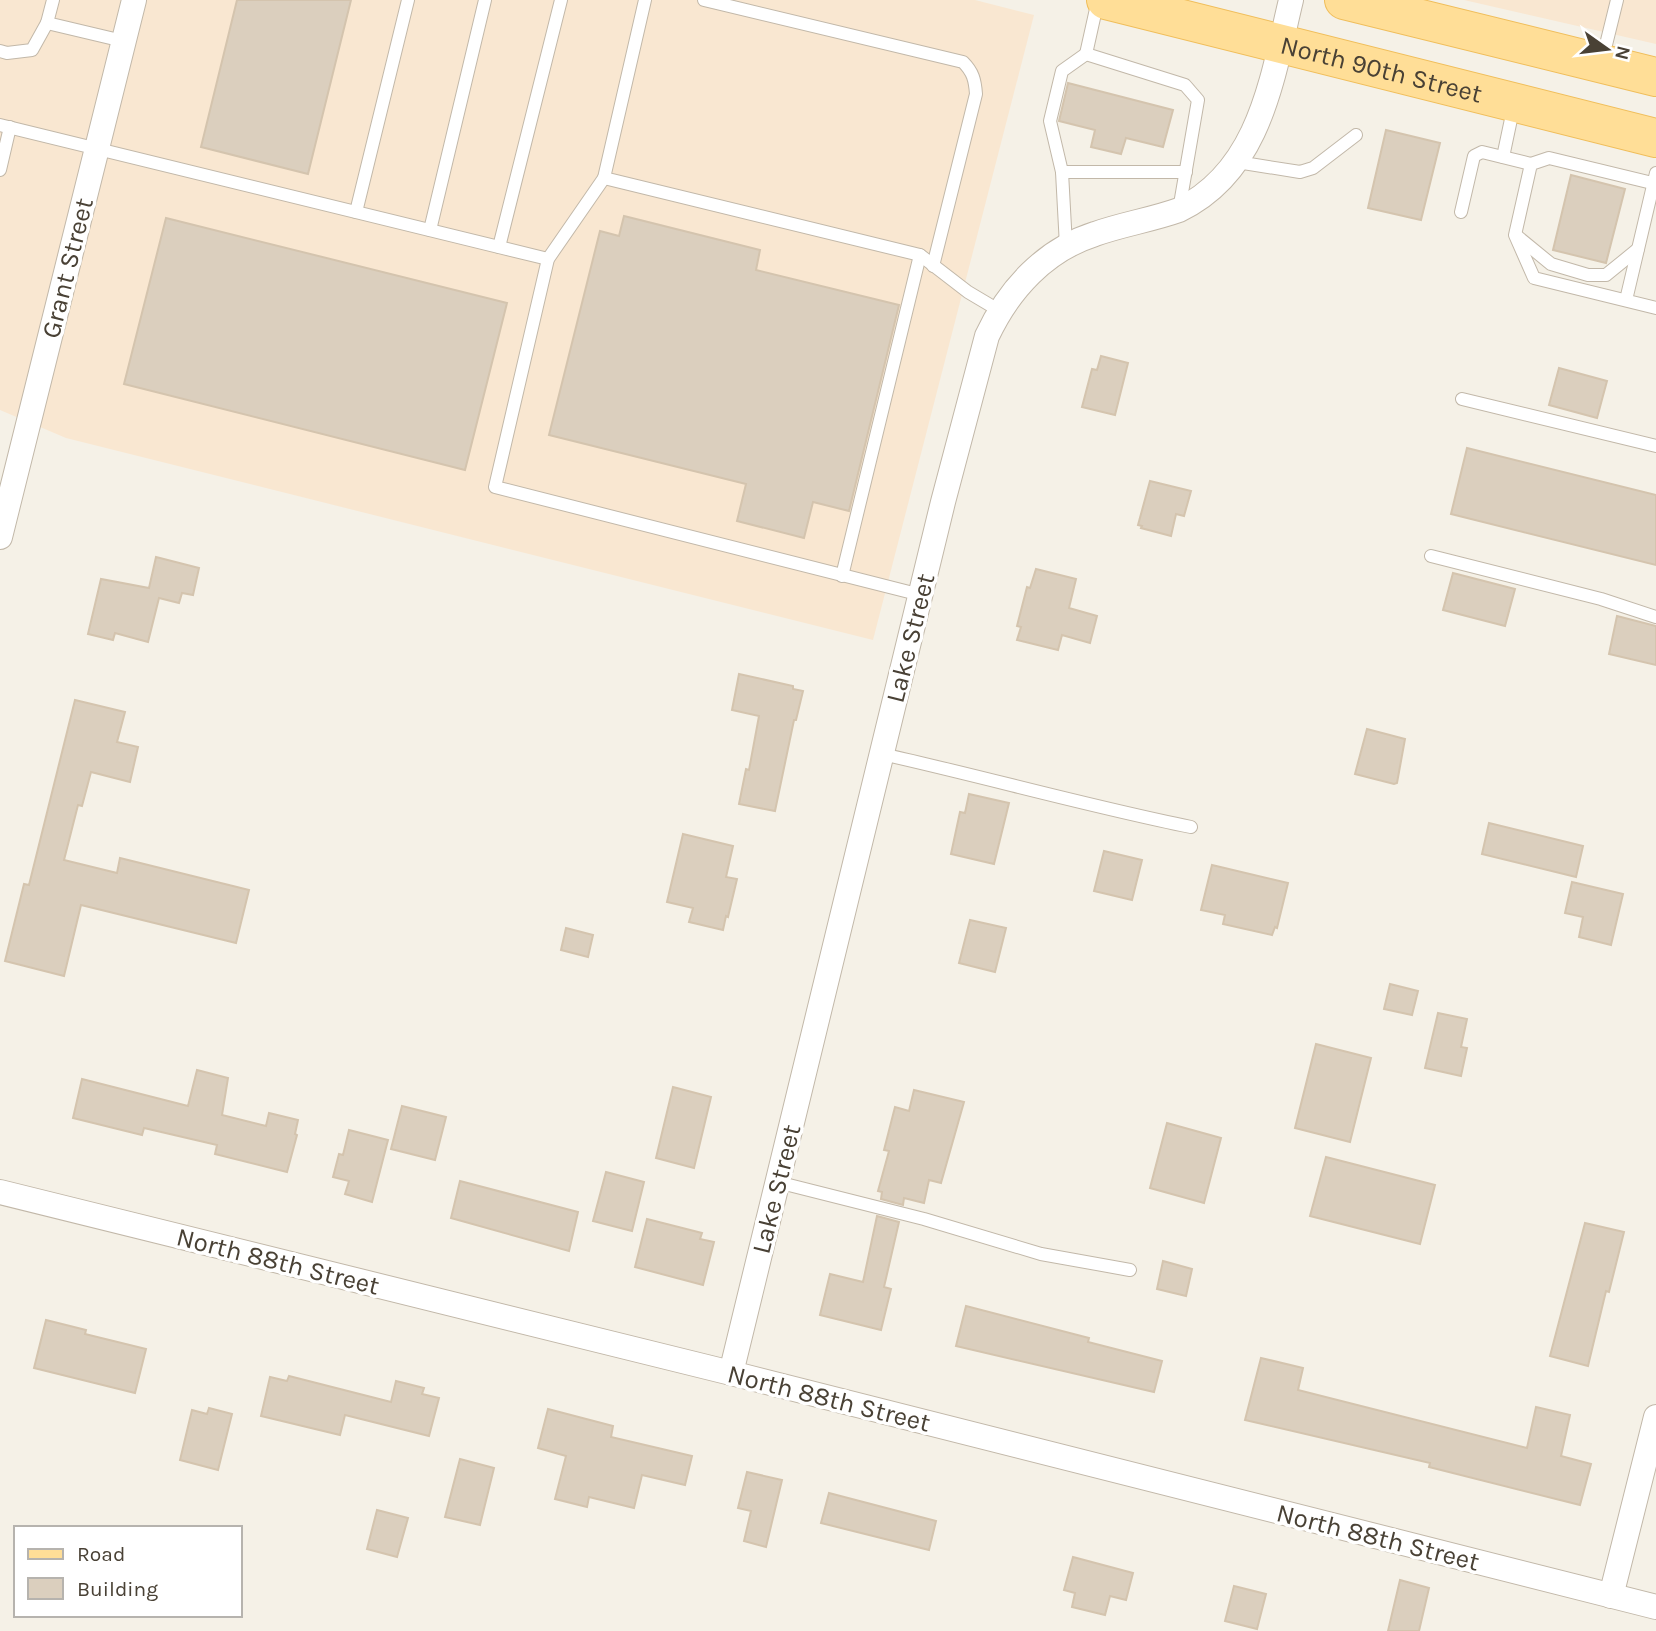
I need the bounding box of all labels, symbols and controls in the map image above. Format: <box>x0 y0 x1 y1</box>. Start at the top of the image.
north arrow <box>1572 14 1642 84</box>
street label: North 90th Street <box>1277 29 1486 110</box>
text: N <box>1610 44 1635 62</box>
street label: Grant Street <box>35 195 100 341</box>
street label: Lake Street <box>879 570 942 706</box>
street label: Lake Street <box>745 1121 808 1257</box>
street label: North 88th Street <box>173 1221 383 1302</box>
street label: North 88th Street <box>724 1358 934 1439</box>
street label: North 88th Street <box>1273 1497 1483 1578</box>
legend <box>14 1526 242 1617</box>
text: Road <box>77 1542 125 1566</box>
text: Building <box>77 1577 158 1601</box>

